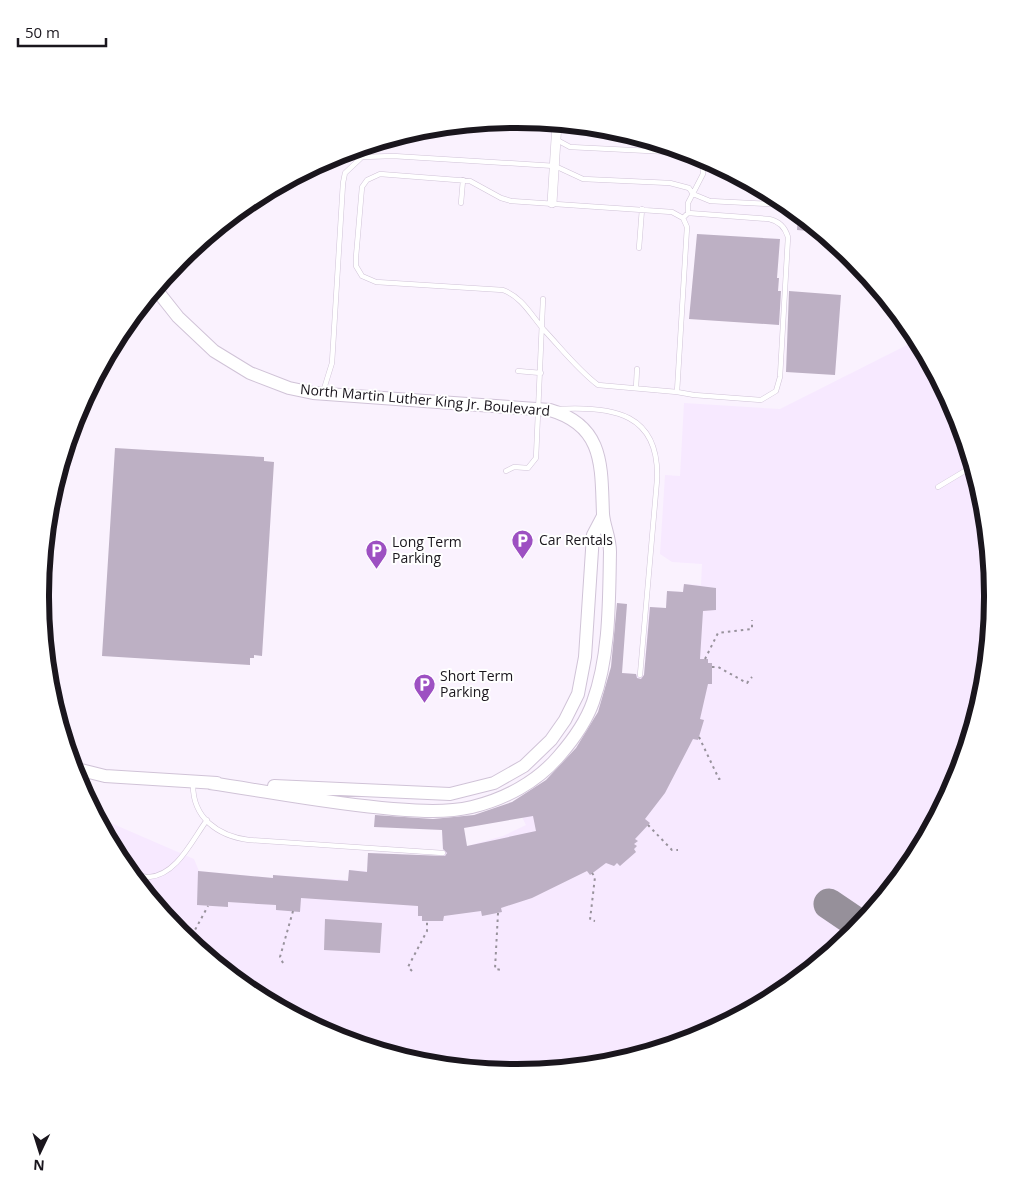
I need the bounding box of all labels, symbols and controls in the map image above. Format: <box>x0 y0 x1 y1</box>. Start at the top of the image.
scale bar <box>18 15 105 47</box>
text: 50 m <box>25 22 60 42</box>
street label: North Martin Luther King Jr. Boulevard <box>299 379 551 420</box>
parking icon: Car Rentals <box>511 528 535 559</box>
place label: Car Rentals <box>539 530 613 549</box>
place label: Long Term Parking <box>392 532 462 567</box>
parking icon: Long Term Parking <box>364 538 388 569</box>
place label: Short Term Parking <box>440 666 513 701</box>
parking icon: Short Term Parking <box>412 672 436 703</box>
north arrow <box>15 1127 65 1177</box>
text: N <box>33 1156 45 1175</box>

